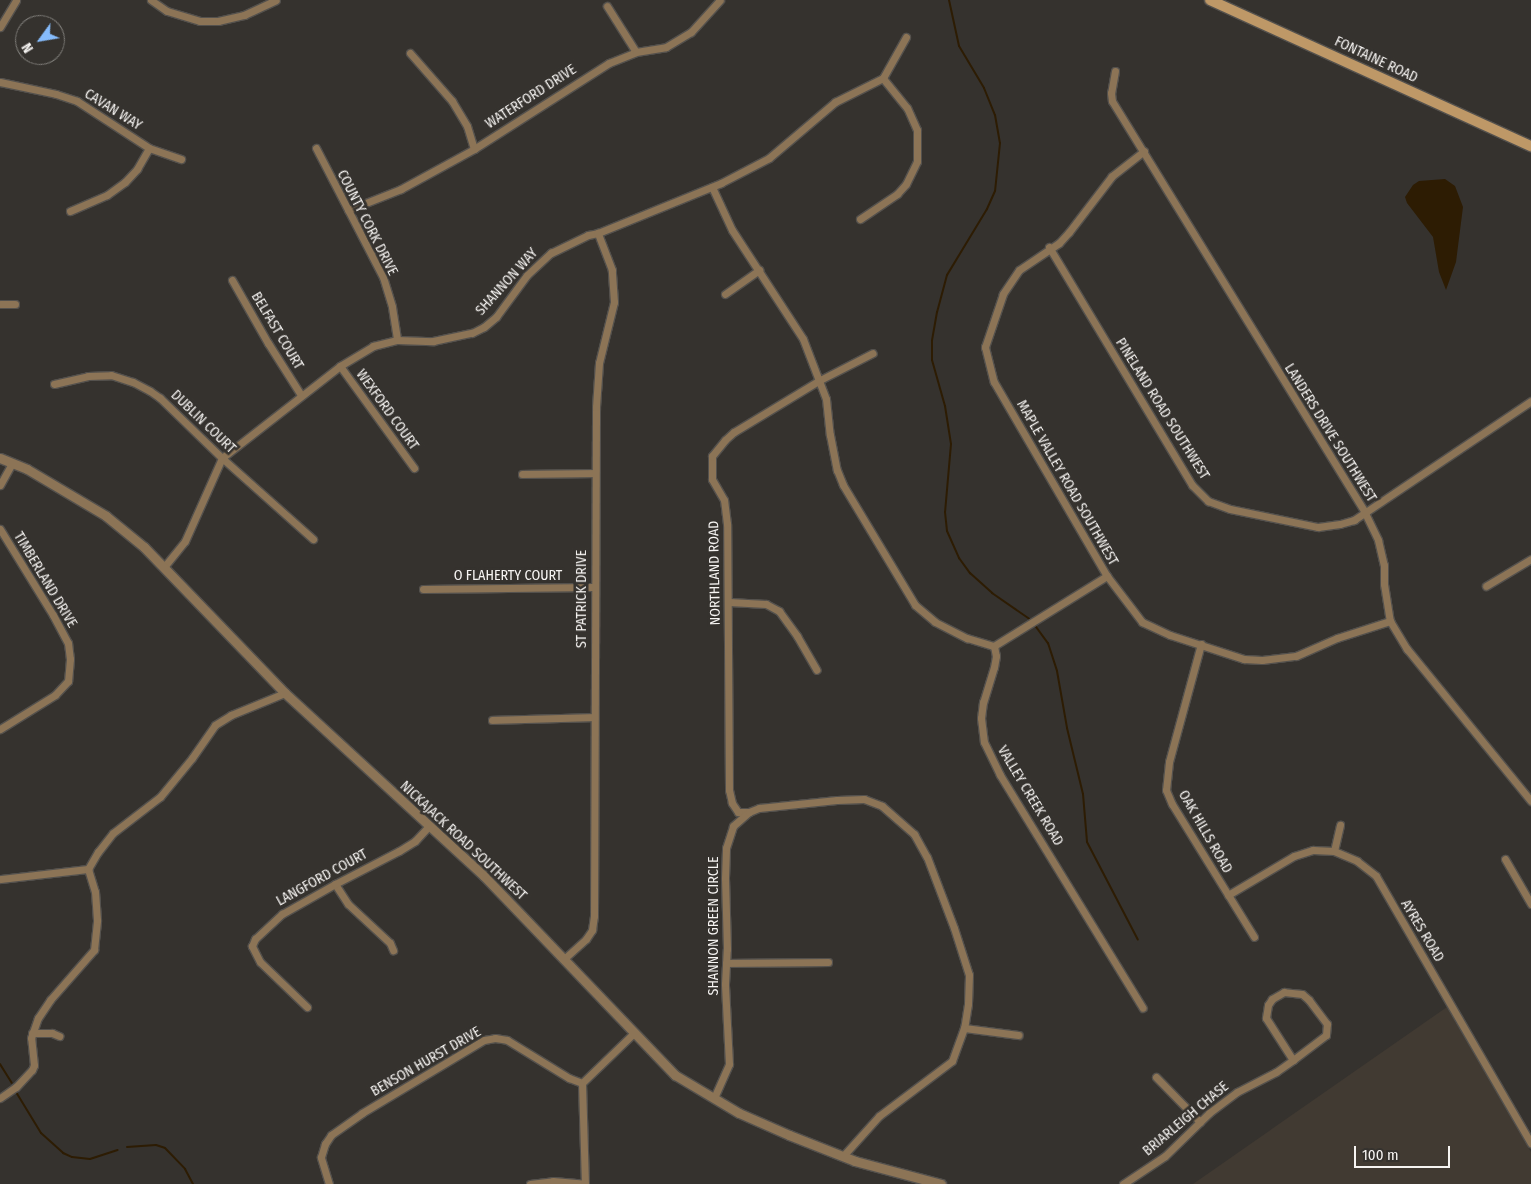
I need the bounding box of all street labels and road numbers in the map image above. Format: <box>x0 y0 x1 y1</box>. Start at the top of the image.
street label: FONTAINE ROAD <box>1332 33 1420 87</box>
street label: WATERFORD DRIVE <box>483 61 579 133</box>
street label: CAVAN WAY <box>81 86 145 134</box>
street label: COUNTY CORK DRIVE <box>333 167 401 279</box>
street label: SHANNON WAY <box>472 245 542 319</box>
street label: BELFAST COURT <box>247 289 307 373</box>
street label: PINELAND ROAD SOUTHWEST <box>1112 335 1212 483</box>
street label: LANDERS DRIVE SOUTHWEST <box>1281 361 1379 505</box>
street label: WEXFORD COURT <box>352 367 422 453</box>
street label: DUBLIN COURT <box>167 387 239 457</box>
street label: MAPLE VALLEY ROAD SOUTHWEST <box>1013 397 1121 569</box>
street label: NORTHLAND ROAD <box>706 520 724 626</box>
street label: TIMBERLAND DRIVE <box>10 529 80 631</box>
street label: ST PATRICK DRIVE <box>574 550 590 648</box>
street label: O FLAHERTY COURT <box>454 568 562 584</box>
street label: VALLEY CREEK ROAD <box>994 743 1066 849</box>
street label: NICKAJACK ROAD SOUTHWEST <box>396 778 530 904</box>
street label: OAK HILLS ROAD <box>1174 788 1236 876</box>
street label: LANGFORD COURT <box>274 846 370 910</box>
street label: SHANNON GREEN CIRCLE <box>706 856 722 996</box>
street label: AYRES ROAD <box>1397 897 1447 965</box>
street label: BENSON HURST DRIVE <box>368 1024 484 1100</box>
street label: BRIARLEIGH CHASE <box>1140 1078 1232 1160</box>

